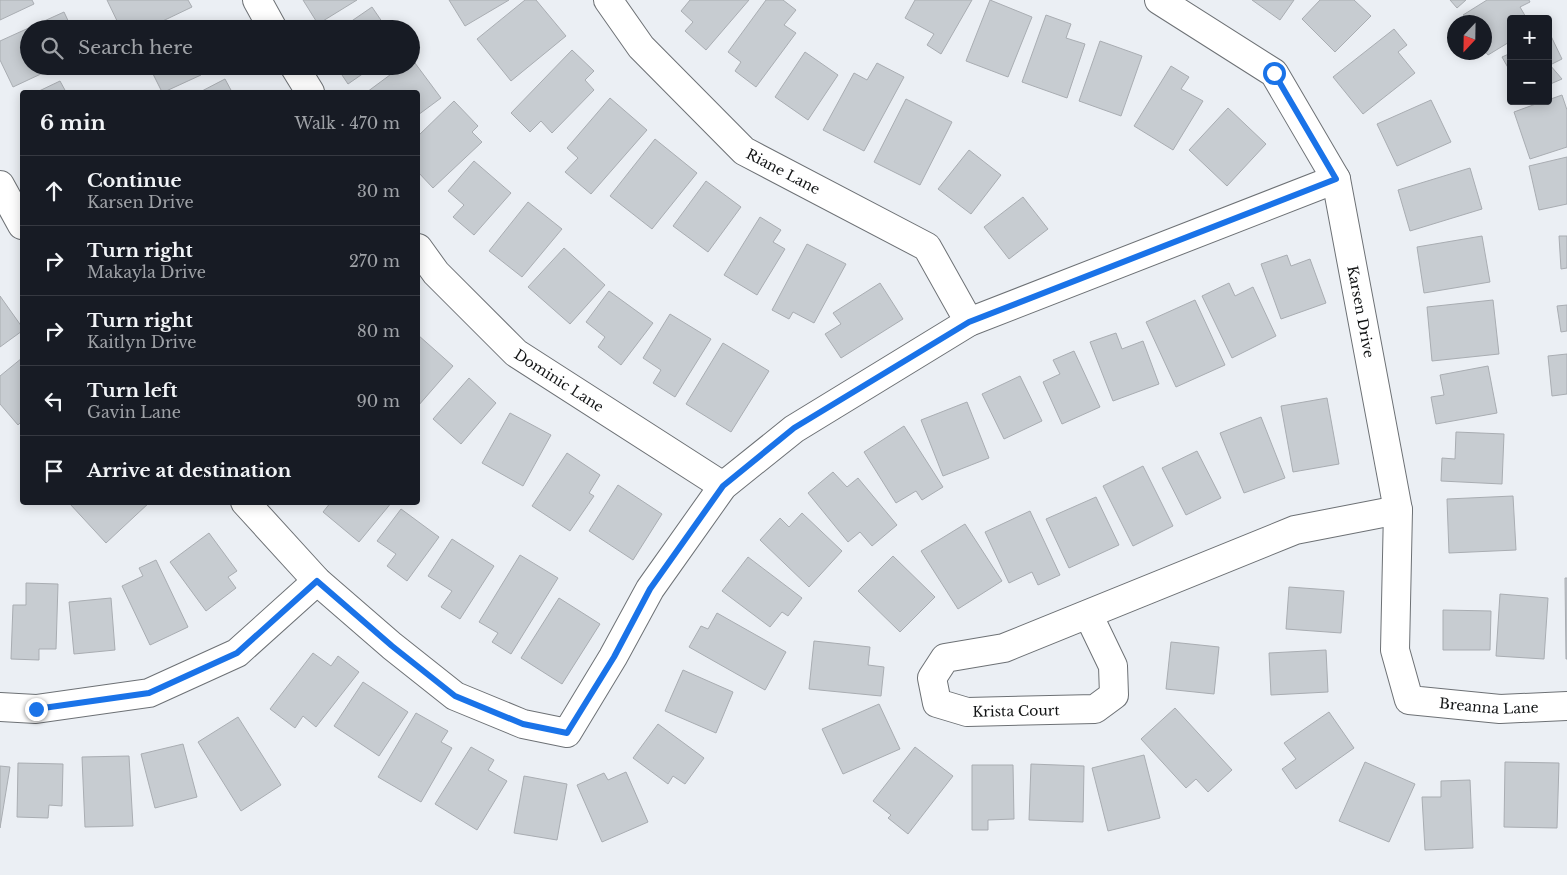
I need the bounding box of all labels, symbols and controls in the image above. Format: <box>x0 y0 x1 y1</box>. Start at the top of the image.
north arrow <box>1447 15 1492 60</box>
map controls <box>1507 15 1552 105</box>
button: + <box>1507 15 1552 60</box>
search box <box>20 20 420 75</box>
icon: search <box>38 34 66 62</box>
text: Search here <box>78 36 193 59</box>
button: − <box>1507 60 1552 105</box>
route start <box>1263 62 1286 85</box>
text: 6 min <box>40 110 106 136</box>
text: Walk · 470 m <box>295 113 400 133</box>
street label: Riane Lane <box>743 145 823 198</box>
text: Continue <box>87 169 182 192</box>
icon: ahead <box>40 177 68 205</box>
text: 30 m <box>357 181 400 201</box>
text: Karsen Drive <box>87 192 194 212</box>
text: Turn right <box>87 239 193 262</box>
icon: right <box>40 247 68 275</box>
text: 270 m <box>349 251 400 271</box>
text: Makayla Drive <box>87 262 206 282</box>
street label: Karsen Drive <box>1343 264 1378 359</box>
text: Turn right <box>87 309 193 332</box>
icon: right <box>40 317 68 345</box>
text: 80 m <box>357 321 400 341</box>
text: Kaitlyn Drive <box>87 332 197 352</box>
street label: Dominic Lane <box>511 345 607 416</box>
text: Turn left <box>87 379 178 402</box>
icon: left <box>40 387 68 415</box>
text: 90 m <box>357 391 400 411</box>
text: Gavin Lane <box>87 402 181 422</box>
icon: arrive <box>40 457 68 485</box>
text: Arrive at destination <box>87 459 291 482</box>
street label: Breanna Lane <box>1438 694 1539 718</box>
route end <box>25 698 48 721</box>
street label: Krista Court <box>972 701 1061 721</box>

